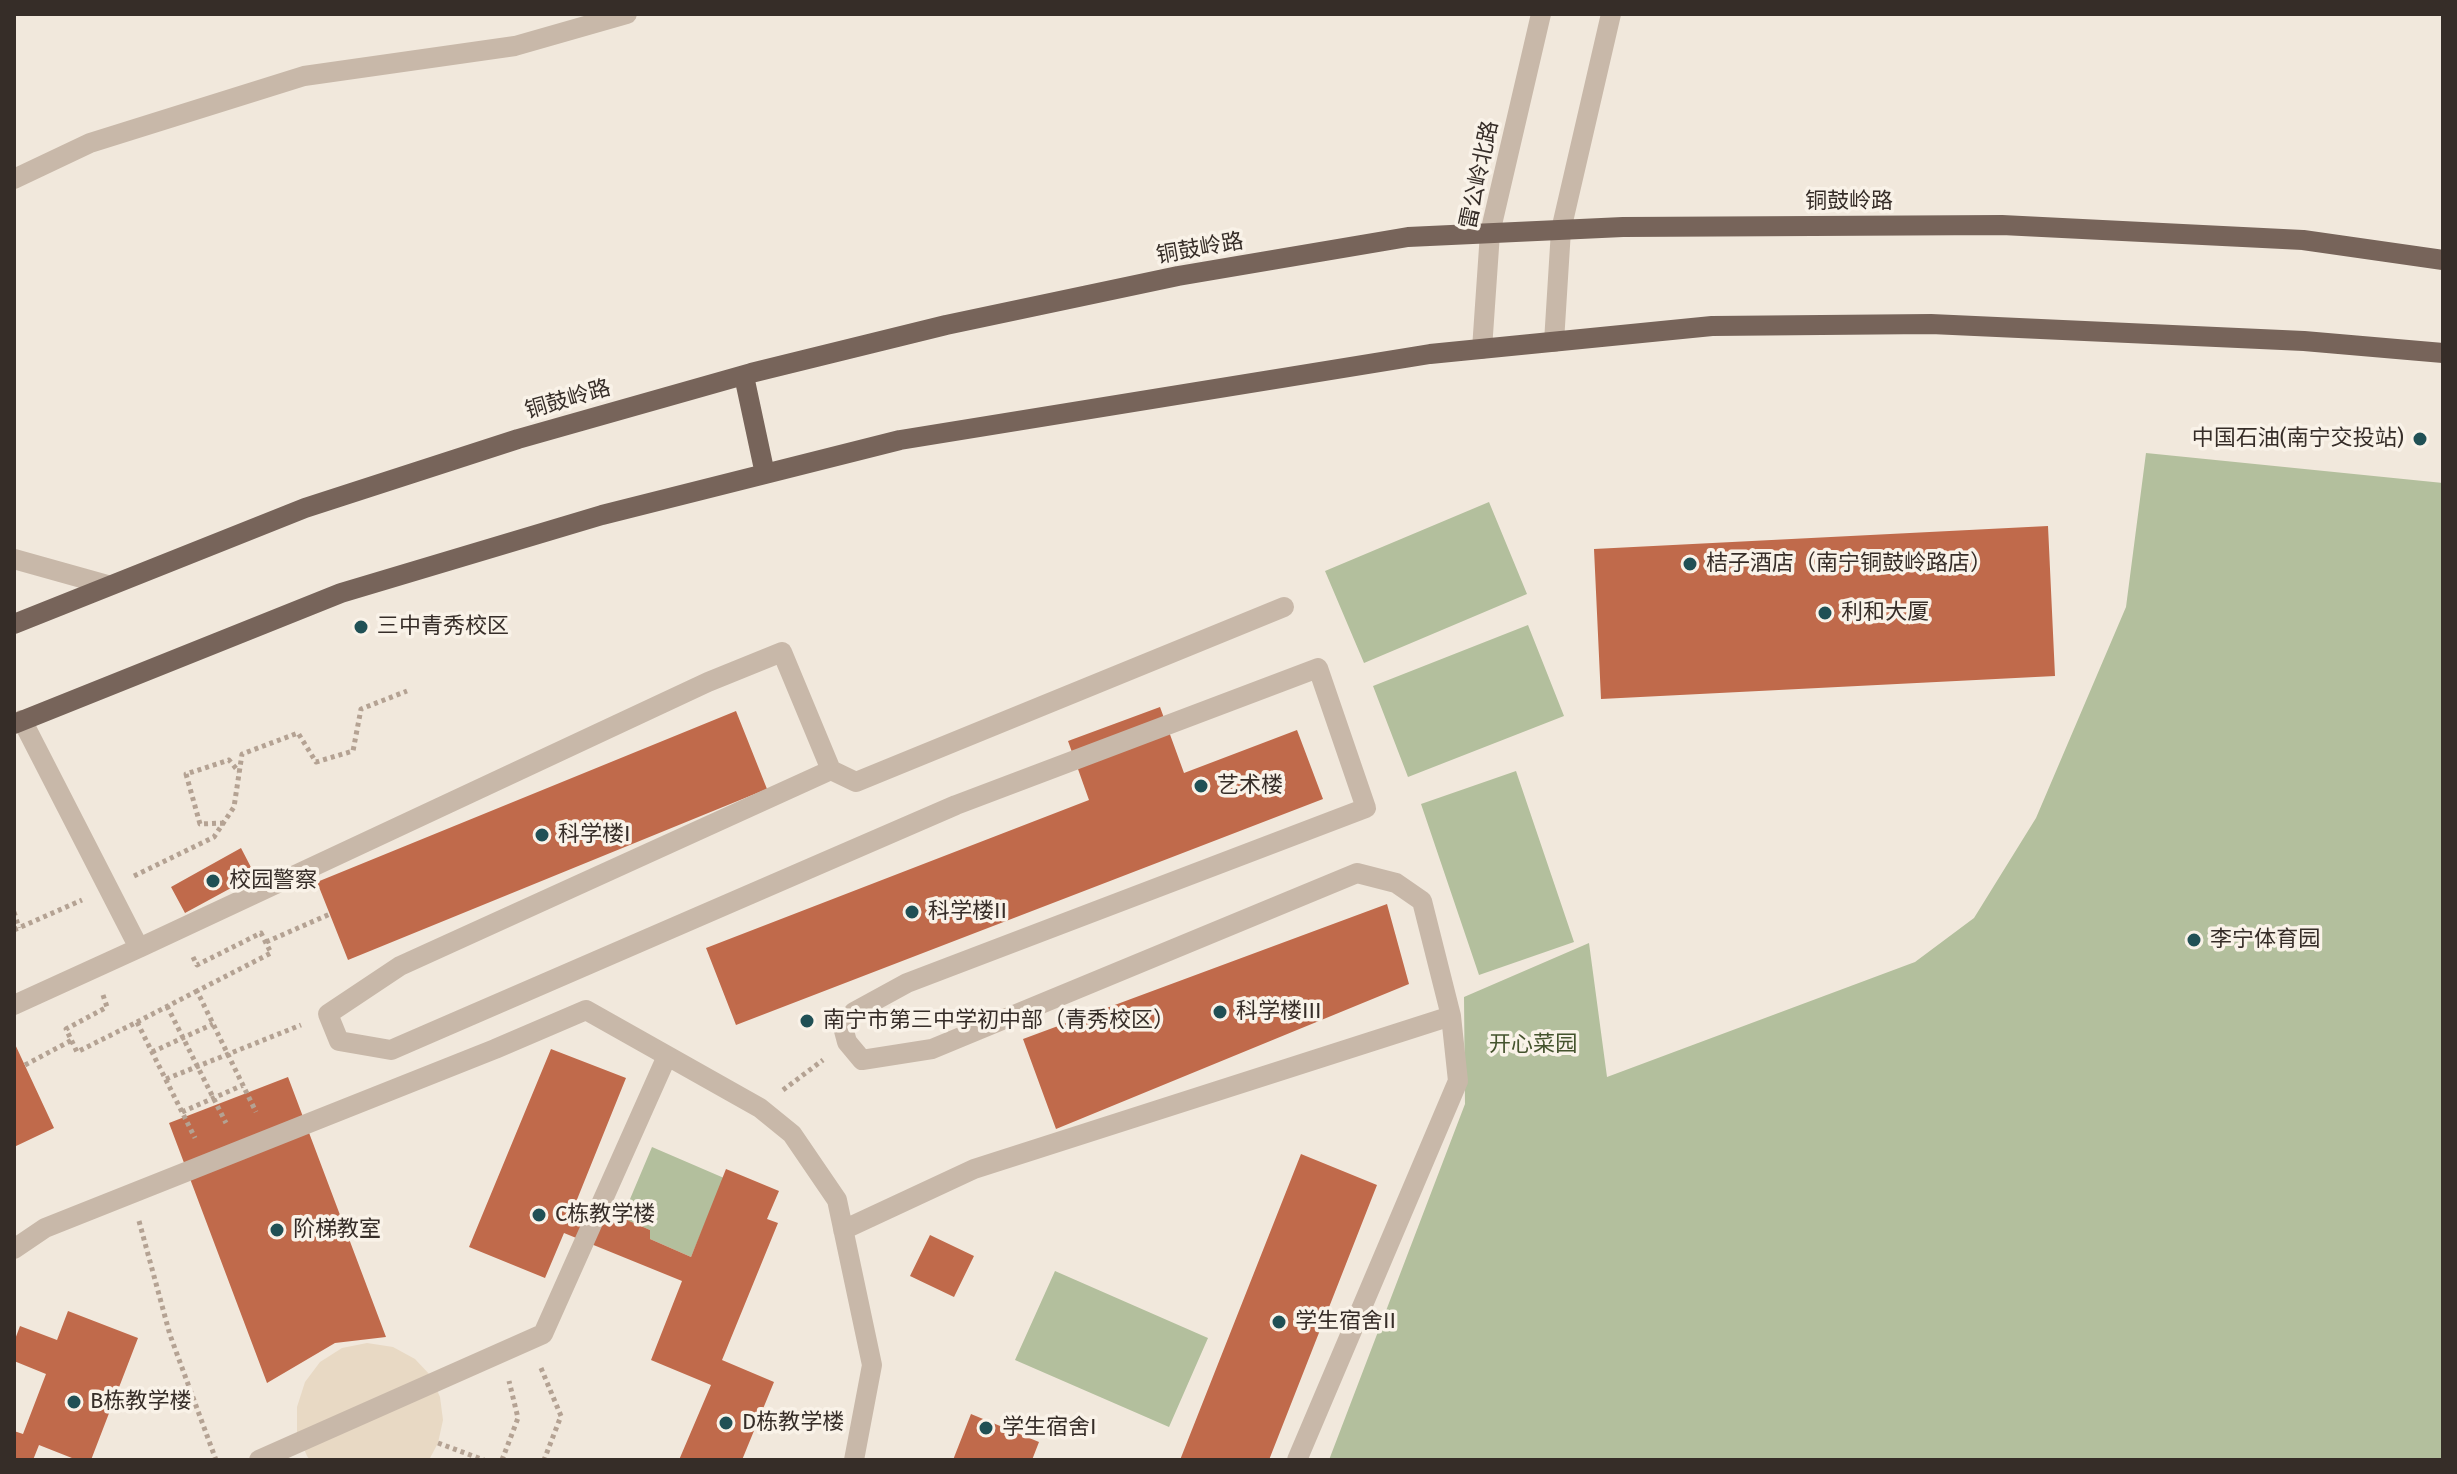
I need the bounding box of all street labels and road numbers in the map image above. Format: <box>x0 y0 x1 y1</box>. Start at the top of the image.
street label: 雷公岭北路 <box>1456 118 1504 232</box>
street label: 铜鼓岭路 <box>1805 189 1893 215</box>
street label: 铜鼓岭路 <box>1154 228 1246 270</box>
street label: 铜鼓岭路 <box>522 375 614 425</box>

